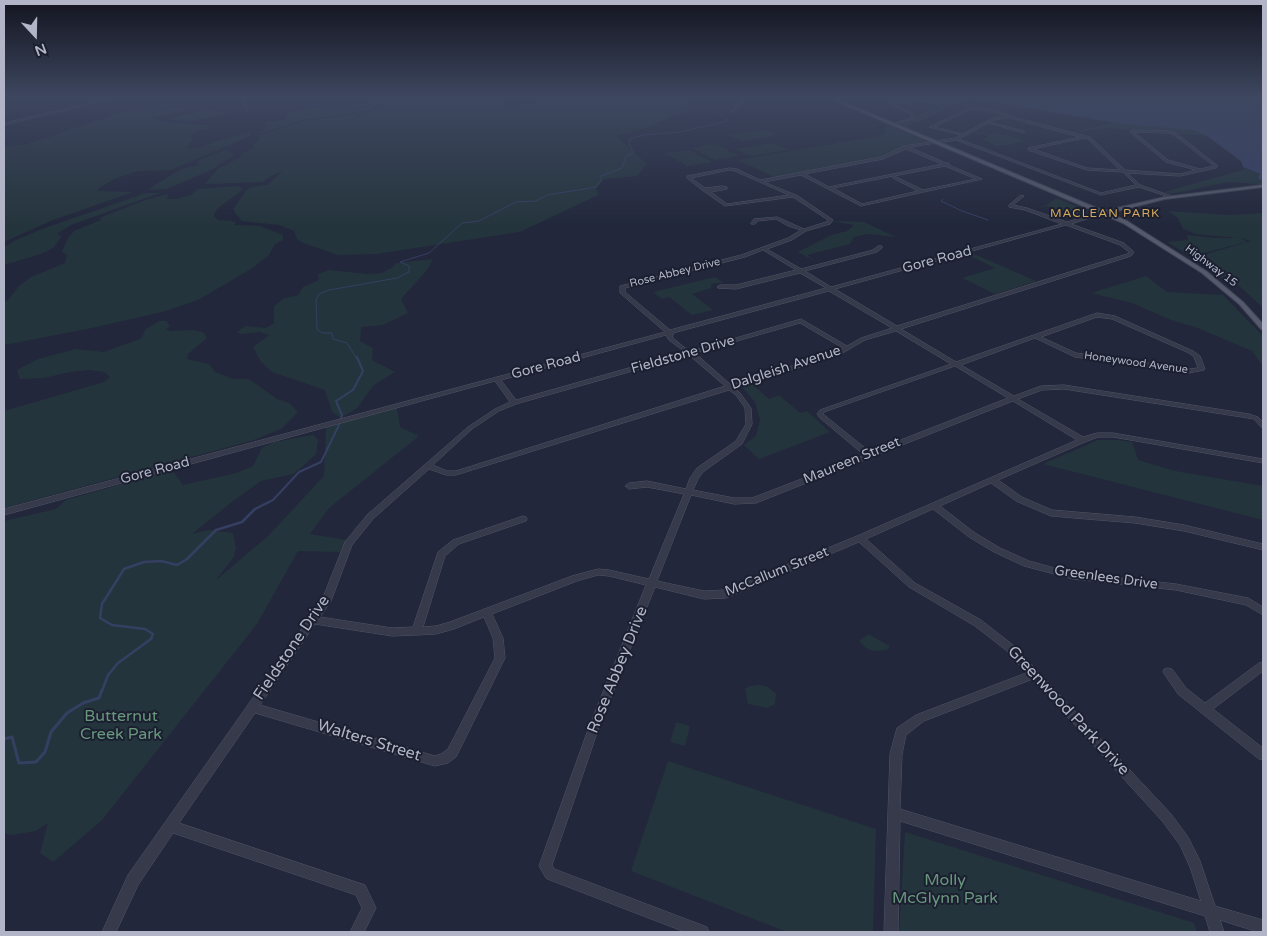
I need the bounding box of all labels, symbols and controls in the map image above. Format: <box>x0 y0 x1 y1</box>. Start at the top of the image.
north arrow <box>10 10 60 60</box>
text: N <box>32 40 49 59</box>
district label: MACLEAN PARK <box>1048 207 1162 221</box>
street label: Highway 15 <box>1182 242 1240 290</box>
street label: Gore Road <box>901 243 973 277</box>
street label: Rose Abbey Drive <box>628 255 722 291</box>
street label: Fieldstone Drive <box>629 332 737 378</box>
street label: Dalgleish Avenue <box>729 342 843 394</box>
street label: Gore Road <box>510 349 582 383</box>
street label: Honeywood Avenue <box>1083 349 1189 377</box>
street label: Maureen Street <box>801 434 903 488</box>
street label: Gore Road <box>119 454 191 488</box>
street label: McCallum Street <box>723 544 831 600</box>
street label: Greenlees Drive <box>1053 562 1159 594</box>
street label: Fieldstone Drive <box>250 592 334 704</box>
street label: Rose Abbey Drive <box>584 604 652 736</box>
street label: Greenwood Park Drive <box>1003 642 1133 780</box>
park label: Butternut Creek Park <box>80 707 162 745</box>
street label: Walters Street <box>315 716 423 766</box>
park label: Molly McGlynn Park <box>892 871 998 909</box>

